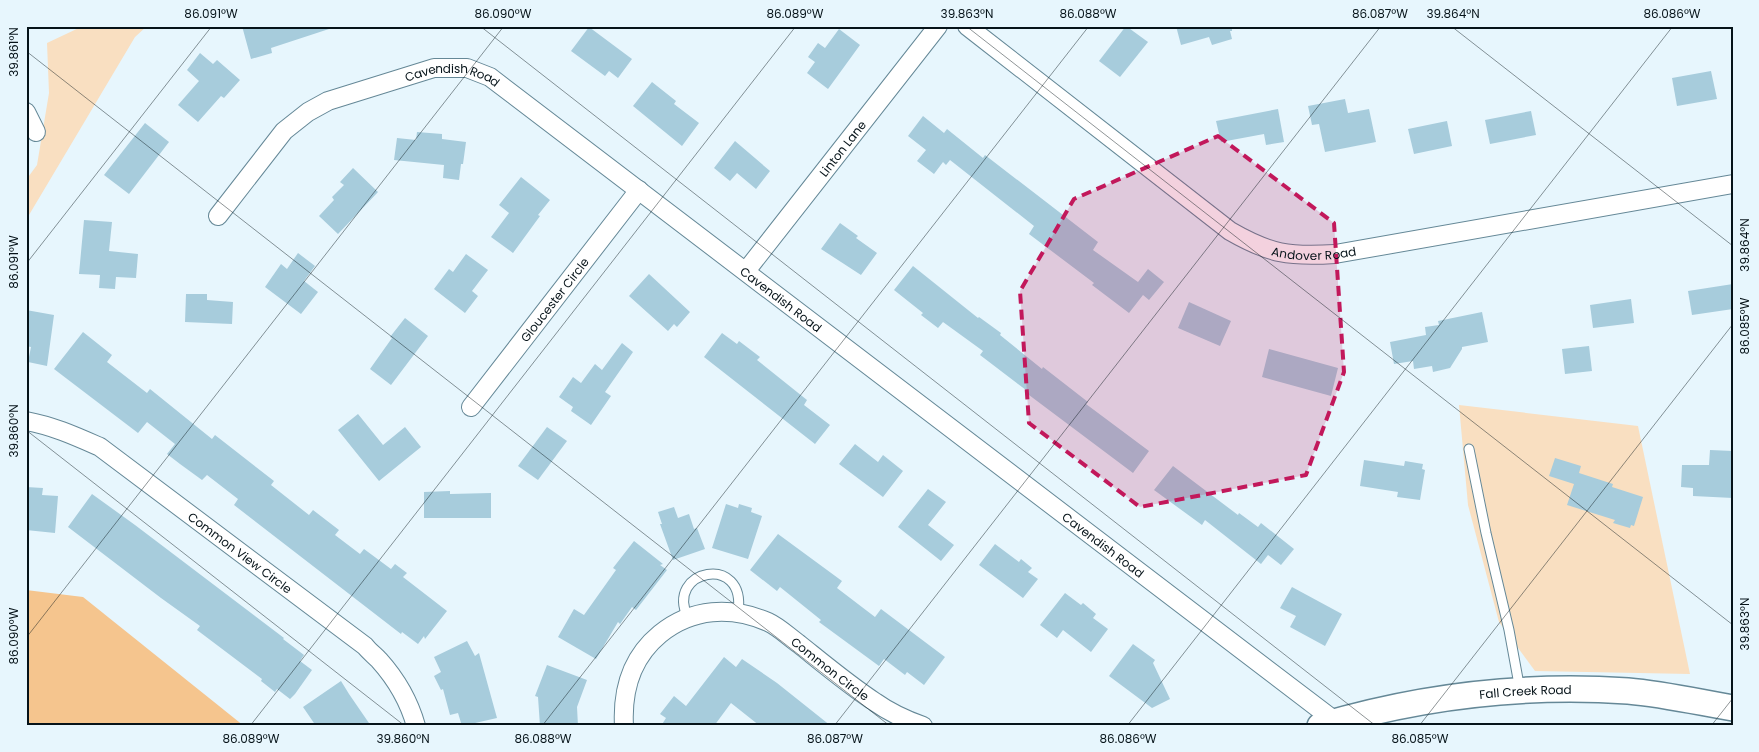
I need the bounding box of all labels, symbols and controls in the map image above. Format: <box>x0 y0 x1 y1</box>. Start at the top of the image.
text: 86.091°W <box>184 5 238 22</box>
text: 86.090°W <box>475 5 532 22</box>
text: 86.089°W <box>766 5 824 22</box>
text: 39.863°N <box>941 5 993 22</box>
text: 86.088°W <box>1059 5 1117 22</box>
text: 86.087°W <box>1352 5 1408 22</box>
text: 39.864°N <box>1426 5 1480 22</box>
text: 86.086°W <box>1643 5 1701 22</box>
text: 39.861°N <box>5 27 22 77</box>
street label: Cavendish Road <box>402 60 504 90</box>
street label: Linton Lane <box>815 117 870 180</box>
text: 39.864°N <box>1736 218 1753 272</box>
text: 86.091°W <box>5 235 22 289</box>
street label: Andover Road <box>1270 242 1357 263</box>
street label: Gloucester Circle <box>516 254 592 345</box>
street label: Cavendish Road <box>737 262 826 336</box>
text: 86.085°W <box>1736 297 1753 355</box>
text: 39.860°N <box>5 404 22 458</box>
street label: Common View Circle <box>185 508 296 597</box>
street label: Cavendish Road <box>1059 508 1148 581</box>
text: 39.863°N <box>1736 598 1753 650</box>
text: 86.090°W <box>5 607 22 664</box>
street label: Common Circle <box>788 633 873 704</box>
street label: Fall Creek Road <box>1478 681 1572 702</box>
text: 86.089°W <box>222 730 280 747</box>
text: 39.860°N <box>376 730 430 747</box>
text: 86.088°W <box>514 730 572 747</box>
text: 86.087°W <box>807 730 863 747</box>
text: 86.086°W <box>1099 730 1157 747</box>
text: 86.085°W <box>1392 730 1449 747</box>

